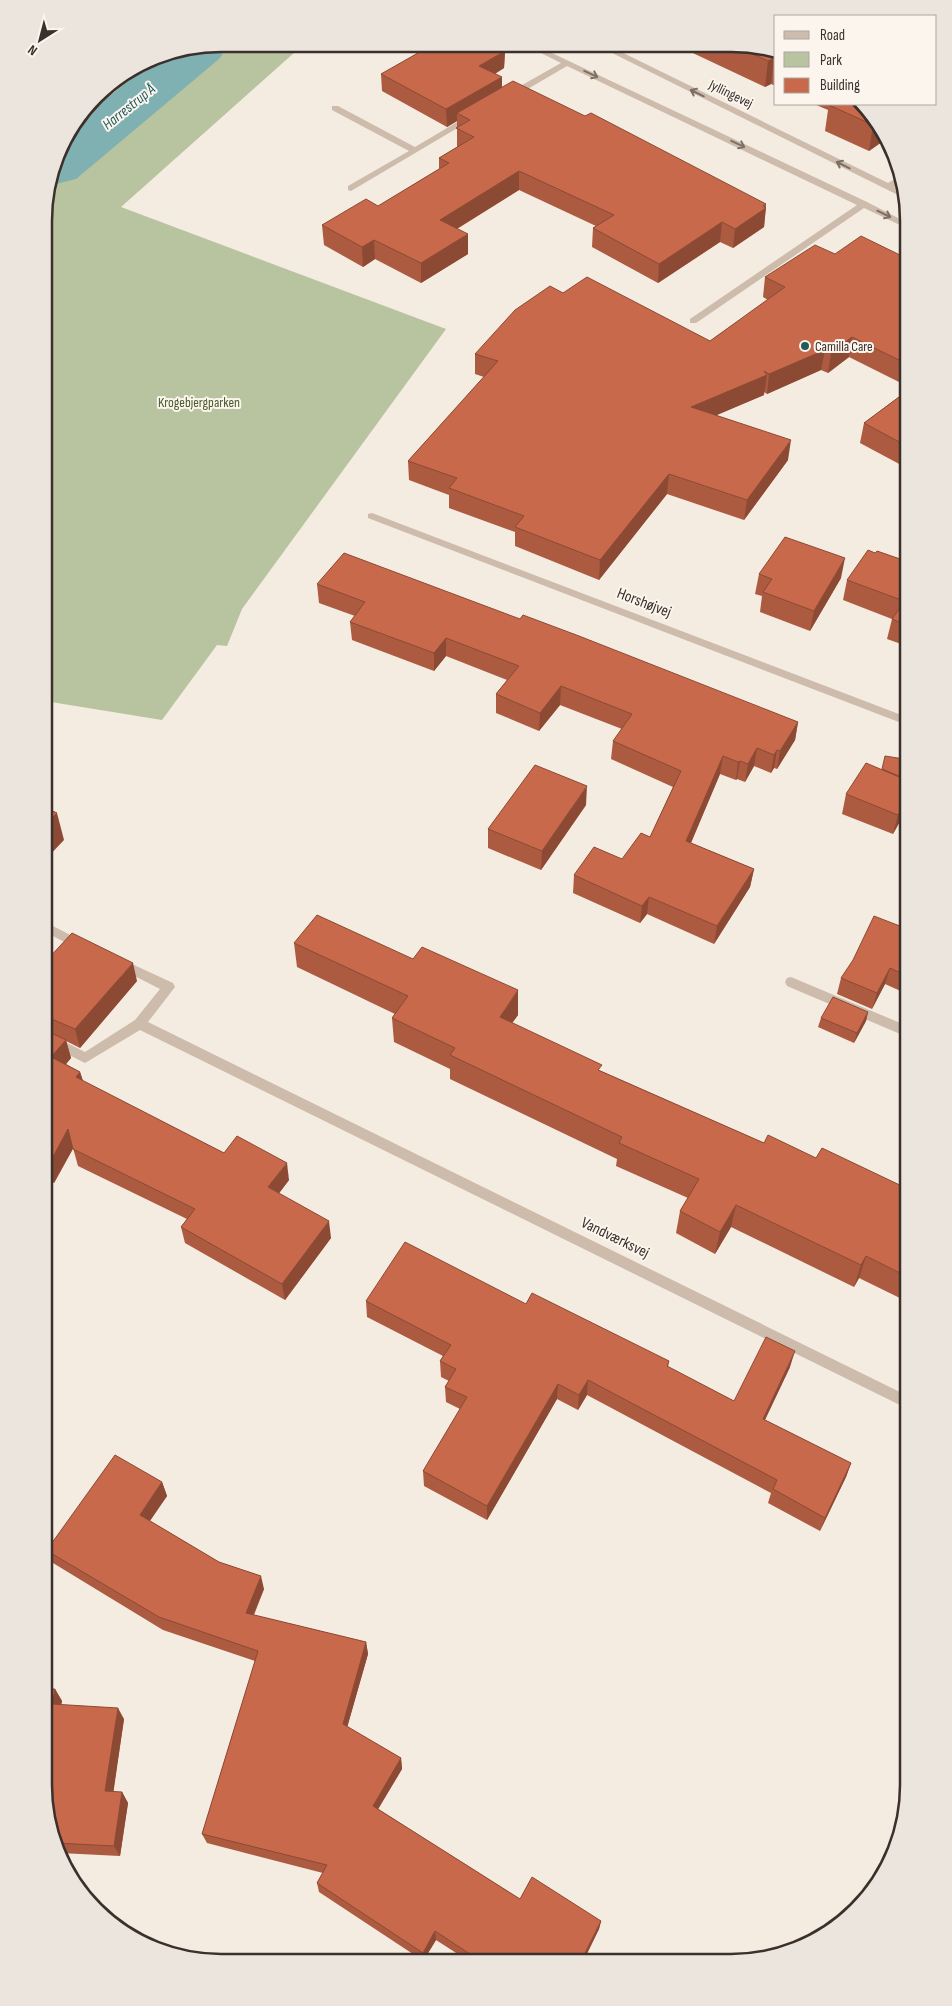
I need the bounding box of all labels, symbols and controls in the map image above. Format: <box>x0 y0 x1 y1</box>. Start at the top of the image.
north arrow <box>15 15 65 65</box>
legend <box>774 15 937 105</box>
text: Road <box>820 26 845 45</box>
text: N <box>25 41 41 59</box>
text: Park <box>820 51 842 70</box>
one-way arrow <box>583 70 598 79</box>
street label: Jyllingevej <box>705 76 756 112</box>
text: Building <box>820 76 860 95</box>
water label: Harrestrup Å <box>99 80 159 134</box>
one-way arrow <box>690 88 705 97</box>
one-way arrow <box>730 139 745 149</box>
one-way arrow <box>835 160 850 170</box>
one-way arrow <box>876 210 891 219</box>
place label: Camilla Care <box>815 338 873 355</box>
marker: Camilla Care <box>799 340 811 352</box>
park label: Krogebjergparken <box>158 394 240 411</box>
street label: Horshøjvej <box>614 584 674 622</box>
street label: Vandværksvej <box>578 1213 652 1263</box>

